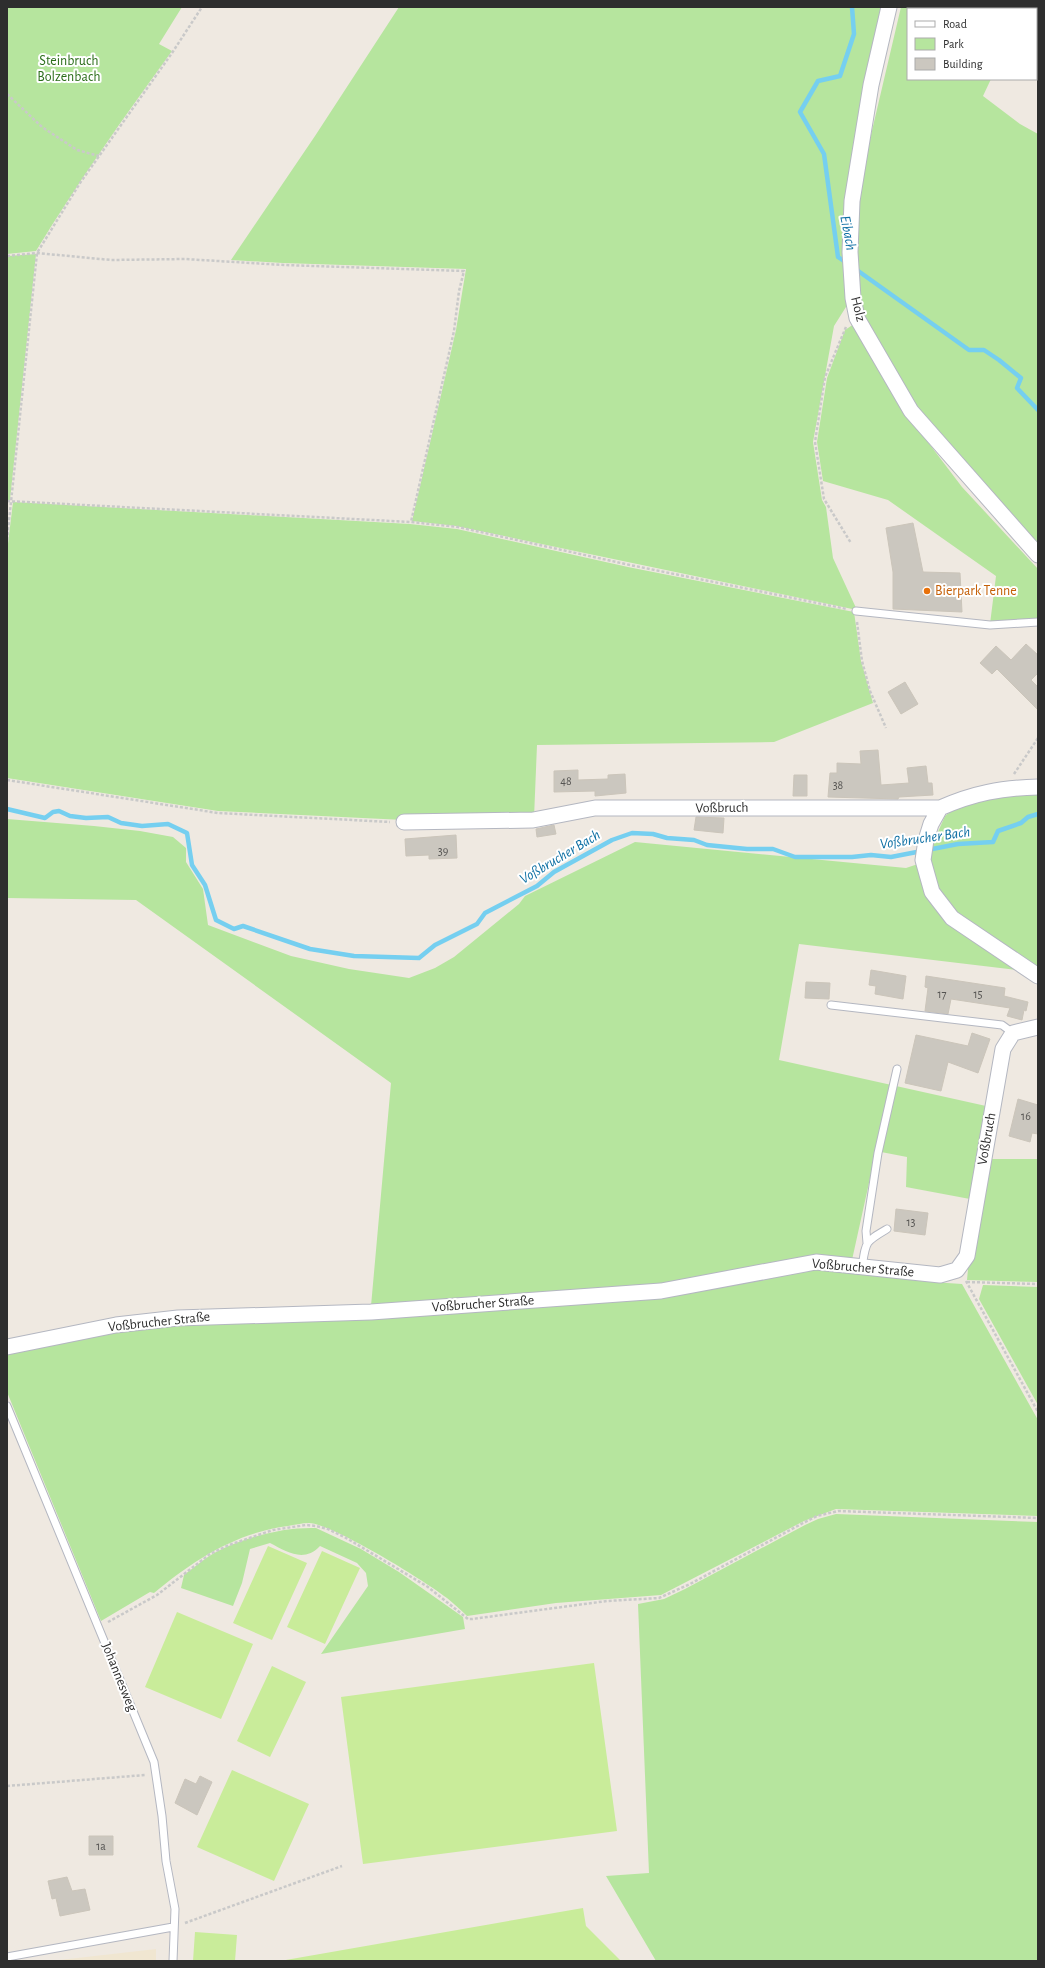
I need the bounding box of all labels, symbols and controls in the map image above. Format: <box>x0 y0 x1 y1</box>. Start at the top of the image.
legend <box>907 8 1037 80</box>
text: Road <box>943 18 967 30</box>
text: Park <box>943 38 964 50</box>
park label: Steinbruch Bolzenbach <box>37 54 101 84</box>
text: Building <box>943 58 983 70</box>
water label: Eibach <box>837 214 859 252</box>
street label: Holz <box>848 295 868 323</box>
place label: Bierpark Tenne <box>935 584 1017 598</box>
marker: Bierpark Tenne <box>922 586 932 596</box>
house number: 48 <box>560 775 572 787</box>
house number: 38 <box>833 779 844 791</box>
street label: Voßbruch <box>695 801 749 815</box>
water label: Voßbrucher Bach <box>879 824 971 852</box>
water label: Voßbrucher Bach <box>517 827 603 887</box>
house number: 39 <box>438 845 449 857</box>
house number: 17 <box>937 988 947 1000</box>
house number: 15 <box>973 988 983 1000</box>
house number: 16 <box>1021 1110 1031 1122</box>
street label: Voßbruch <box>975 1112 999 1166</box>
house number: 13 <box>906 1216 916 1228</box>
street label: Voßbrucher Straße <box>811 1257 915 1279</box>
street label: Voßbrucher Straße <box>431 1293 535 1315</box>
street label: Voßbrucher Straße <box>107 1310 211 1334</box>
street label: Johannesweg <box>99 1641 139 1714</box>
house number: 1a <box>96 1840 106 1852</box>

